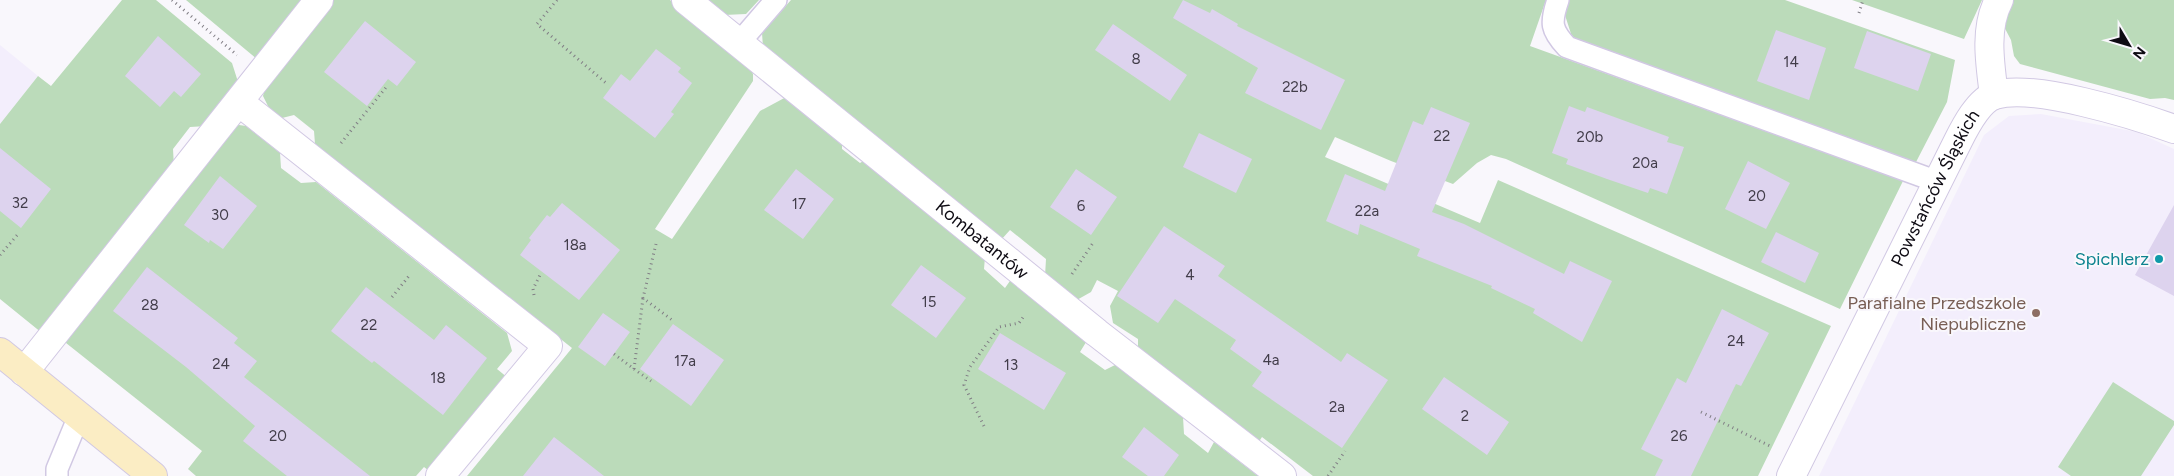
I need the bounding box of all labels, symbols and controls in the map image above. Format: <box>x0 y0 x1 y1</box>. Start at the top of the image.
north arrow <box>2104 20 2154 70</box>
text: N <box>2129 43 2149 62</box>
house number: 8 <box>1131 50 1141 68</box>
house number: 14 <box>1783 53 1799 71</box>
house number: 22b <box>1282 78 1308 96</box>
street label: Powstańców Śląskich <box>1886 105 1984 270</box>
house number: 22 <box>1434 127 1450 145</box>
house number: 20b <box>1577 128 1604 146</box>
house number: 20a <box>1632 154 1658 172</box>
house number: 20 <box>1748 187 1766 205</box>
house number: 32 <box>12 194 28 212</box>
house number: 17 <box>792 195 806 213</box>
street label: Kombatantów <box>931 196 1033 284</box>
house number: 6 <box>1077 197 1086 215</box>
house number: 22a <box>1355 202 1379 220</box>
house number: 30 <box>211 206 229 224</box>
house number: 18a <box>563 236 587 254</box>
place label: Spichlerz <box>2075 248 2149 270</box>
marker: Spichlerz <box>2153 253 2165 265</box>
house number: 4 <box>1185 266 1195 284</box>
place label: Parafialne Przedszkole Niepubliczne <box>1847 292 2026 335</box>
house number: 15 <box>922 293 936 311</box>
house number: 28 <box>141 296 159 314</box>
marker: Parafialne Przedszkole Niepubliczne <box>2030 307 2042 319</box>
house number: 22 <box>361 316 377 334</box>
house number: 24 <box>1727 332 1745 350</box>
house number: 4a <box>1263 351 1279 369</box>
house number: 17a <box>674 352 696 370</box>
house number: 24 <box>212 355 230 373</box>
house number: 13 <box>1004 356 1018 374</box>
house number: 18 <box>430 369 446 387</box>
house number: 2a <box>1329 398 1345 416</box>
house number: 2 <box>1461 407 1469 425</box>
house number: 20 <box>269 427 287 445</box>
house number: 26 <box>1671 427 1688 445</box>

